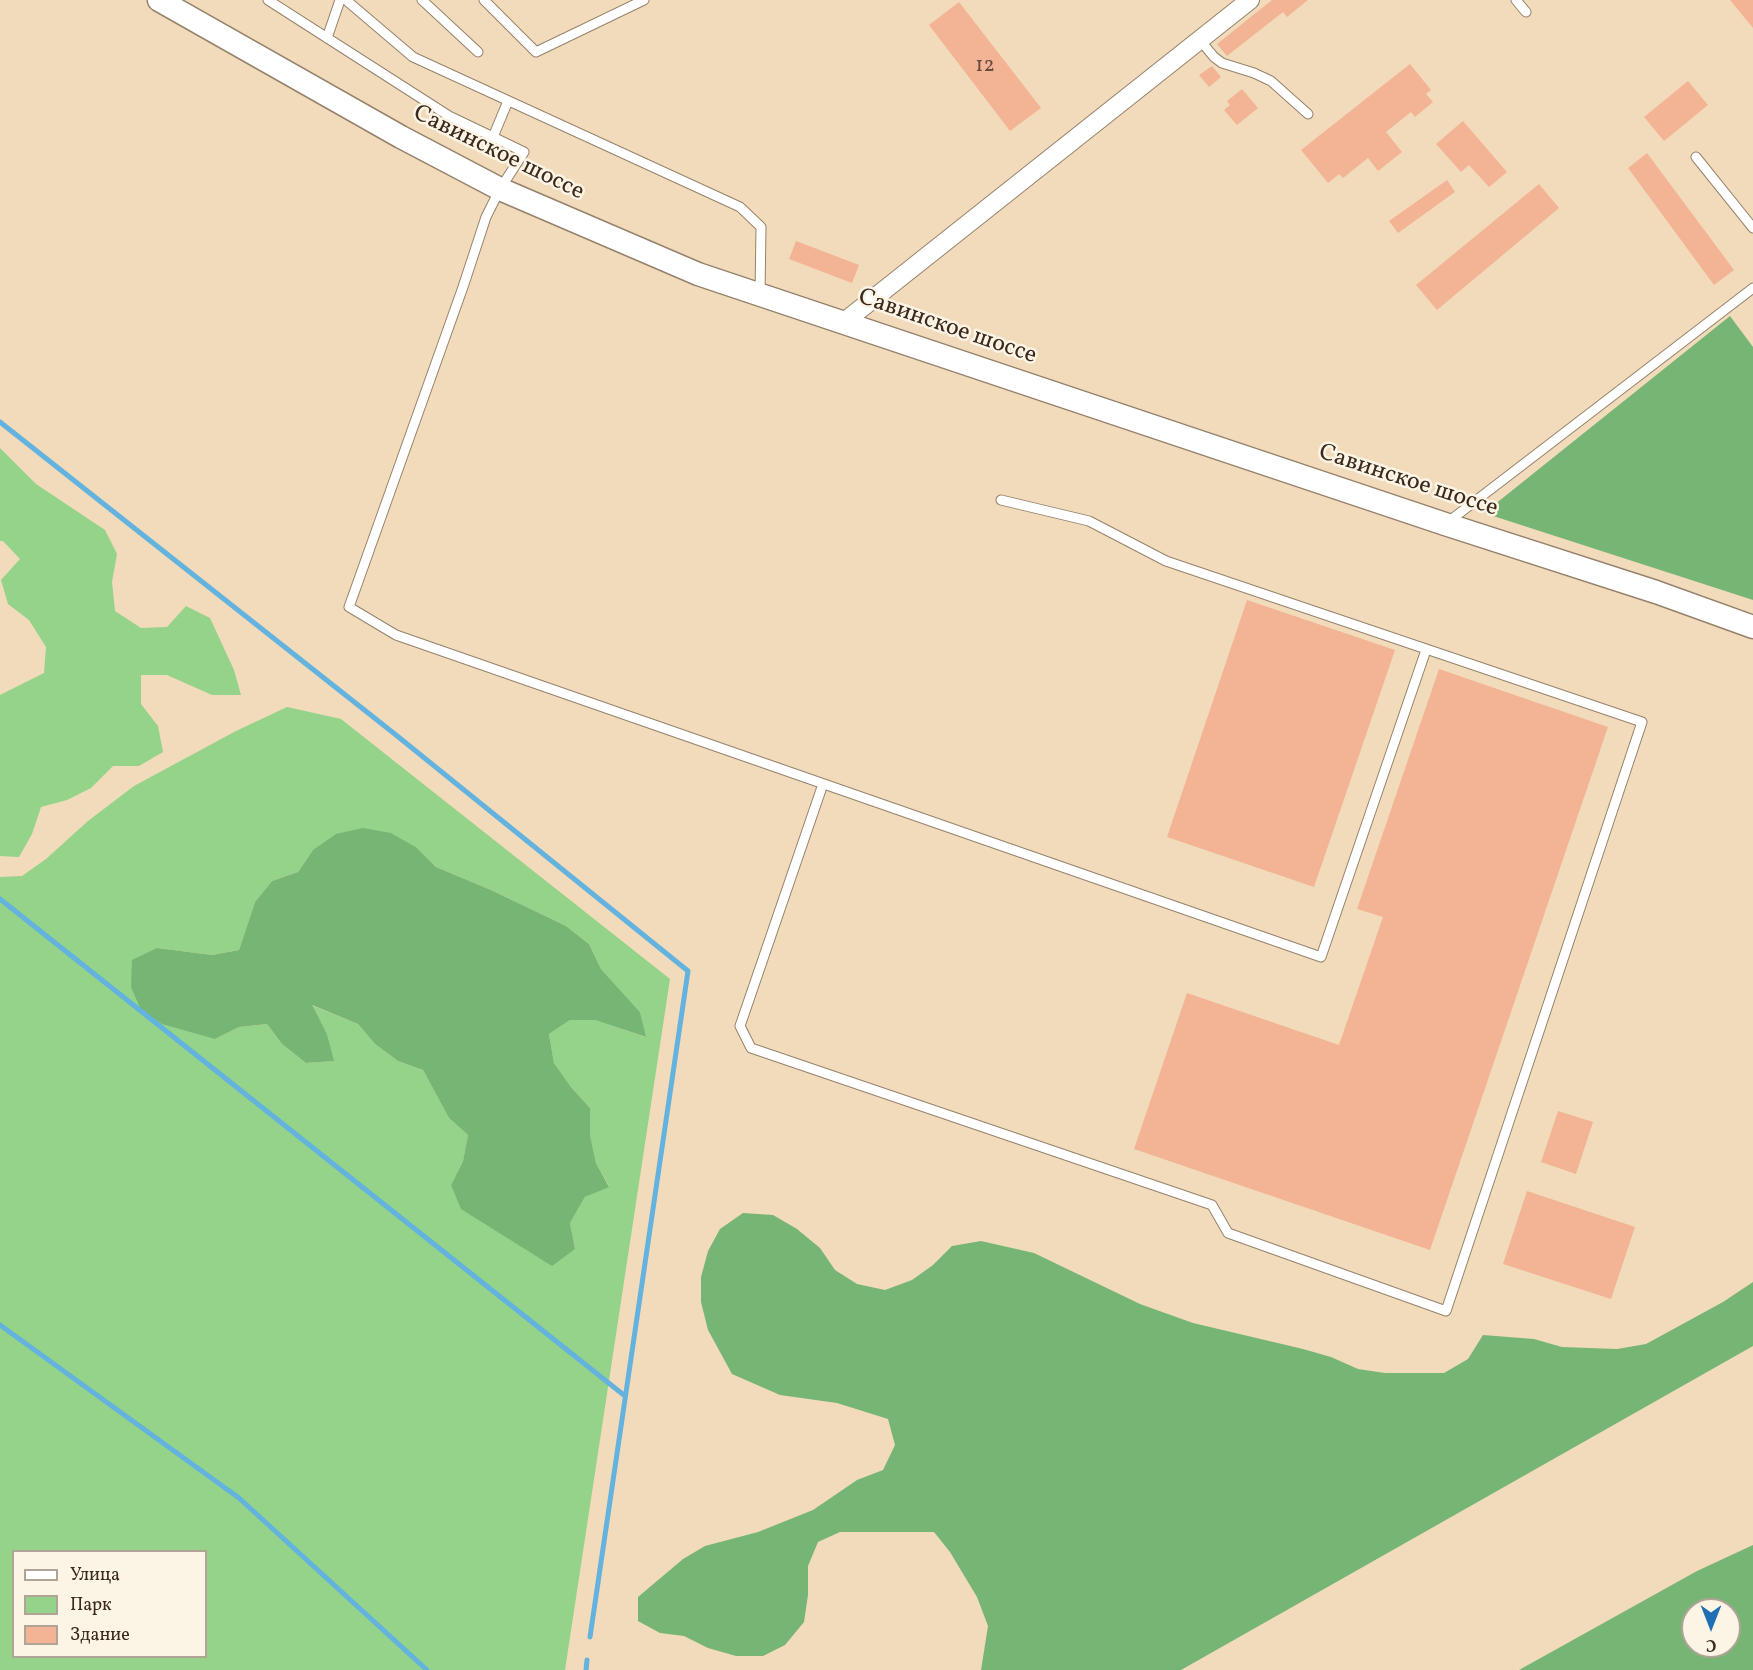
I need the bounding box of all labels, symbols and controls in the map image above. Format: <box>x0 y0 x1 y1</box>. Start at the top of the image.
house number: 12 <box>975 54 995 80</box>
street label: Савинское шоссе <box>408 100 588 208</box>
street label: Савинское шоссе <box>854 284 1040 372</box>
street label: Савинское шоссе <box>1315 439 1501 525</box>
legend <box>12 1550 207 1658</box>
text: Улица <box>70 1563 120 1588</box>
text: Парк <box>70 1593 112 1618</box>
north arrow <box>1681 1598 1741 1658</box>
text: Здание <box>70 1623 130 1648</box>
text: С <box>1706 1633 1716 1655</box>

